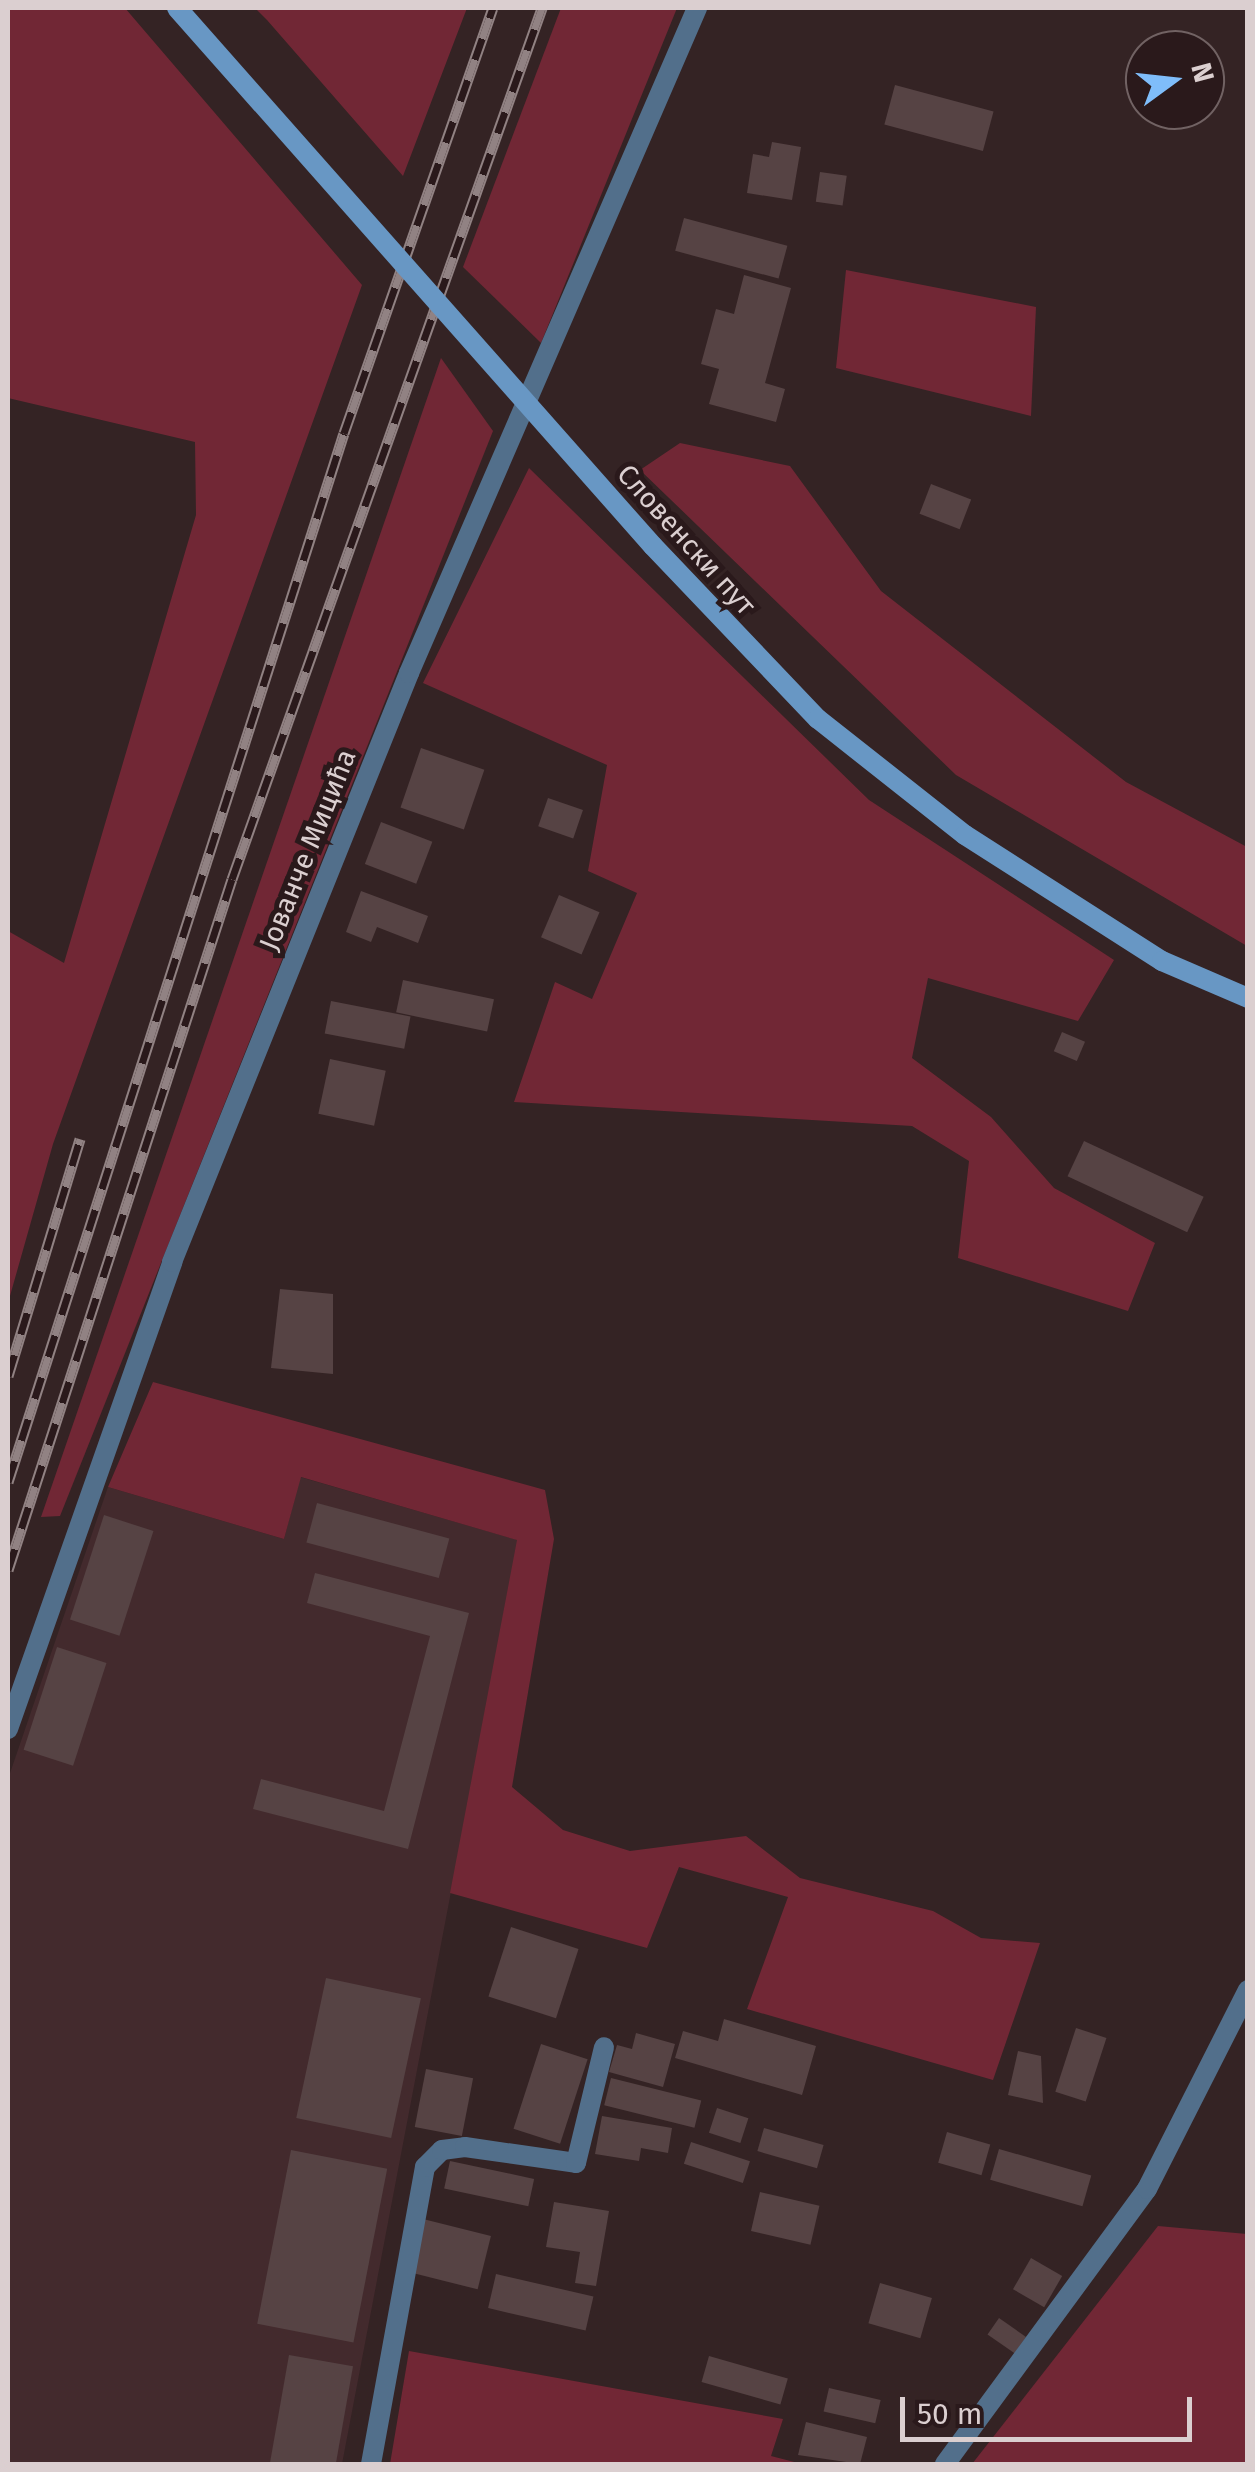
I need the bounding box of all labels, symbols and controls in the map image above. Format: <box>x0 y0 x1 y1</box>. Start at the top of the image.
north arrow <box>1125 30 1225 130</box>
text: N <box>1184 59 1221 86</box>
street label: Словенски пут <box>610 458 762 622</box>
street label: Јованче Мицића <box>252 745 364 955</box>
scale bar <box>905 2377 1198 2439</box>
text: 50 m <box>917 2396 982 2432</box>

